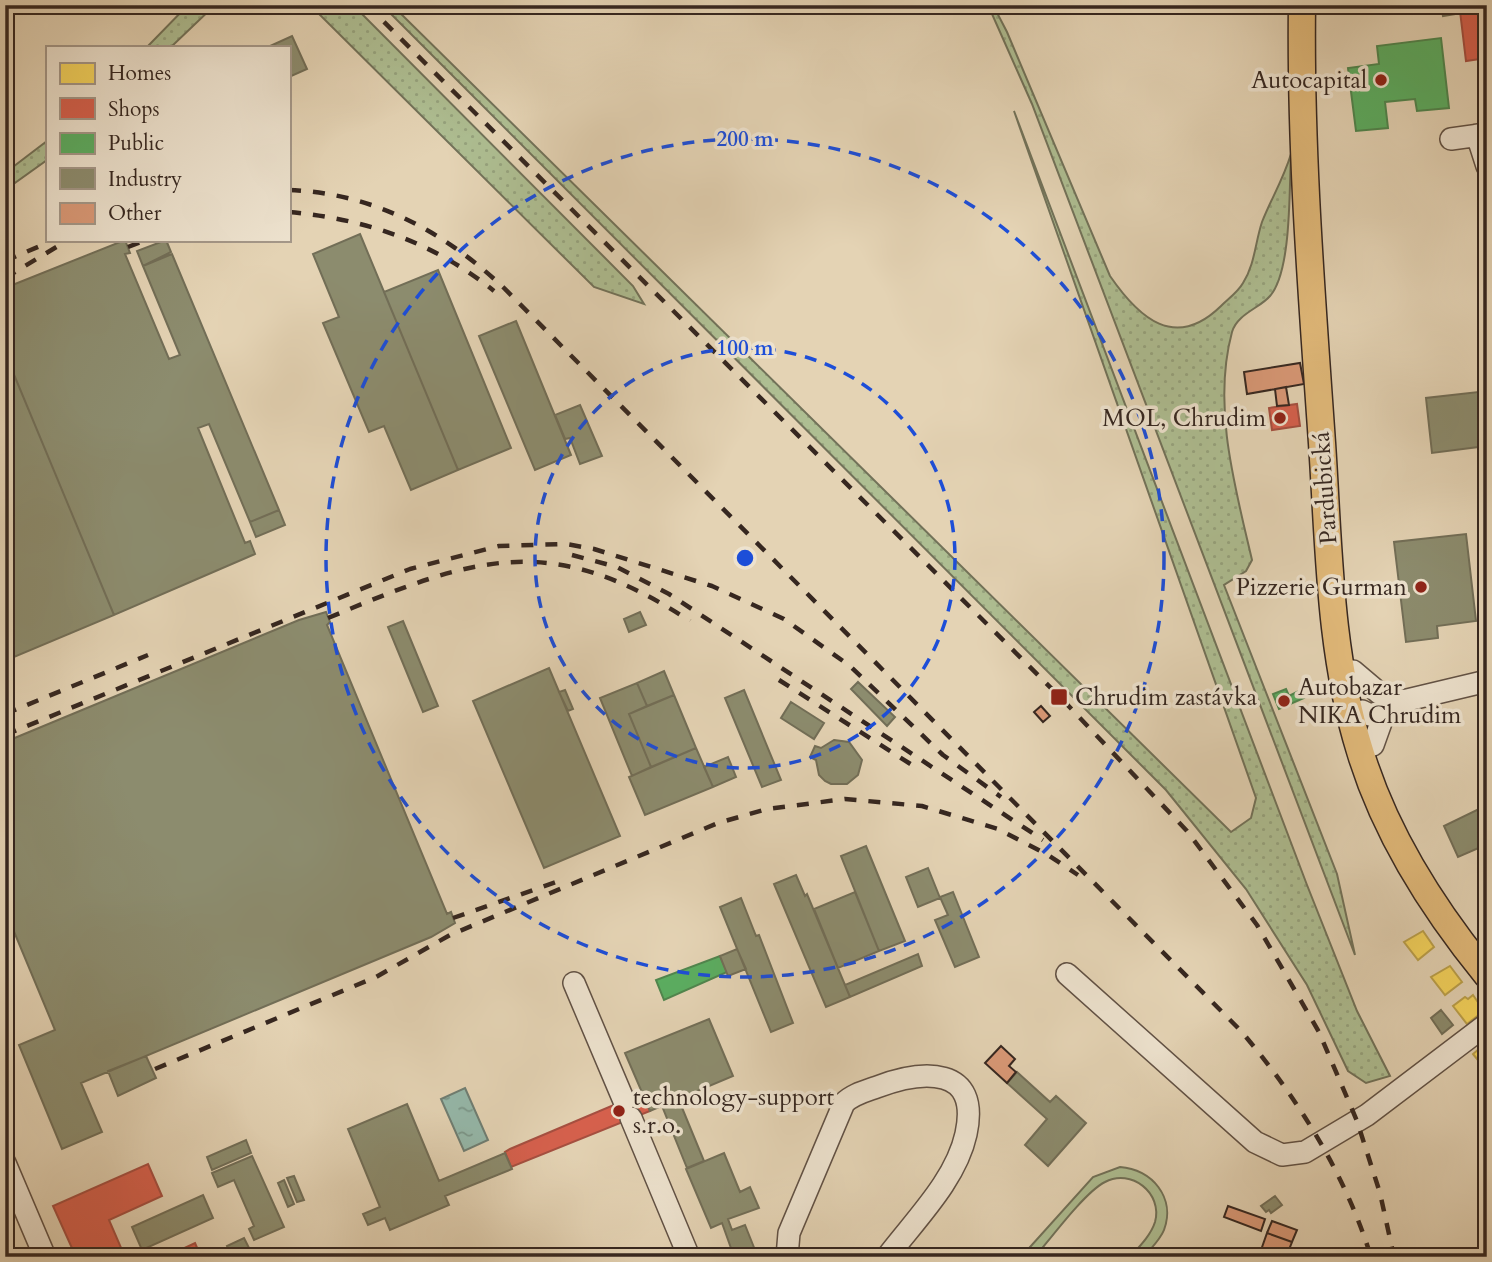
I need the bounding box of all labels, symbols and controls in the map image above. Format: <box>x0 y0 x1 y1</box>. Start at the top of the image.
legend <box>46 46 290 242</box>
text: Homes <box>108 59 171 88</box>
place label: Autocapital <box>1251 64 1367 97</box>
marker: Autocapital <box>1373 72 1389 88</box>
text: Shops <box>108 95 160 124</box>
text: 200 m <box>716 125 774 154</box>
text: Public <box>108 129 164 158</box>
text: Industry <box>108 165 182 194</box>
text: Other <box>108 199 162 228</box>
text: 100 m <box>716 334 774 363</box>
place label: MOL, Chrudim <box>1102 402 1267 435</box>
marker: MOL, Chrudim <box>1272 410 1288 426</box>
street label: Pardubická <box>1305 430 1345 546</box>
centre of rings <box>733 546 757 570</box>
place label: Pizzerie Gurman <box>1236 571 1407 604</box>
marker: Pizzerie Gurman <box>1413 579 1429 595</box>
place label: Autobazar NIKA Chrudim <box>1298 671 1462 732</box>
place label: Chrudim zastávka <box>1075 681 1258 714</box>
marker: Chrudim zastávka <box>1049 687 1069 707</box>
marker: Autobazar NIKA Chrudim <box>1276 693 1292 709</box>
place label: technology-support s.r.o. <box>633 1081 835 1142</box>
marker: technology-support s.r.o. <box>611 1103 627 1119</box>

